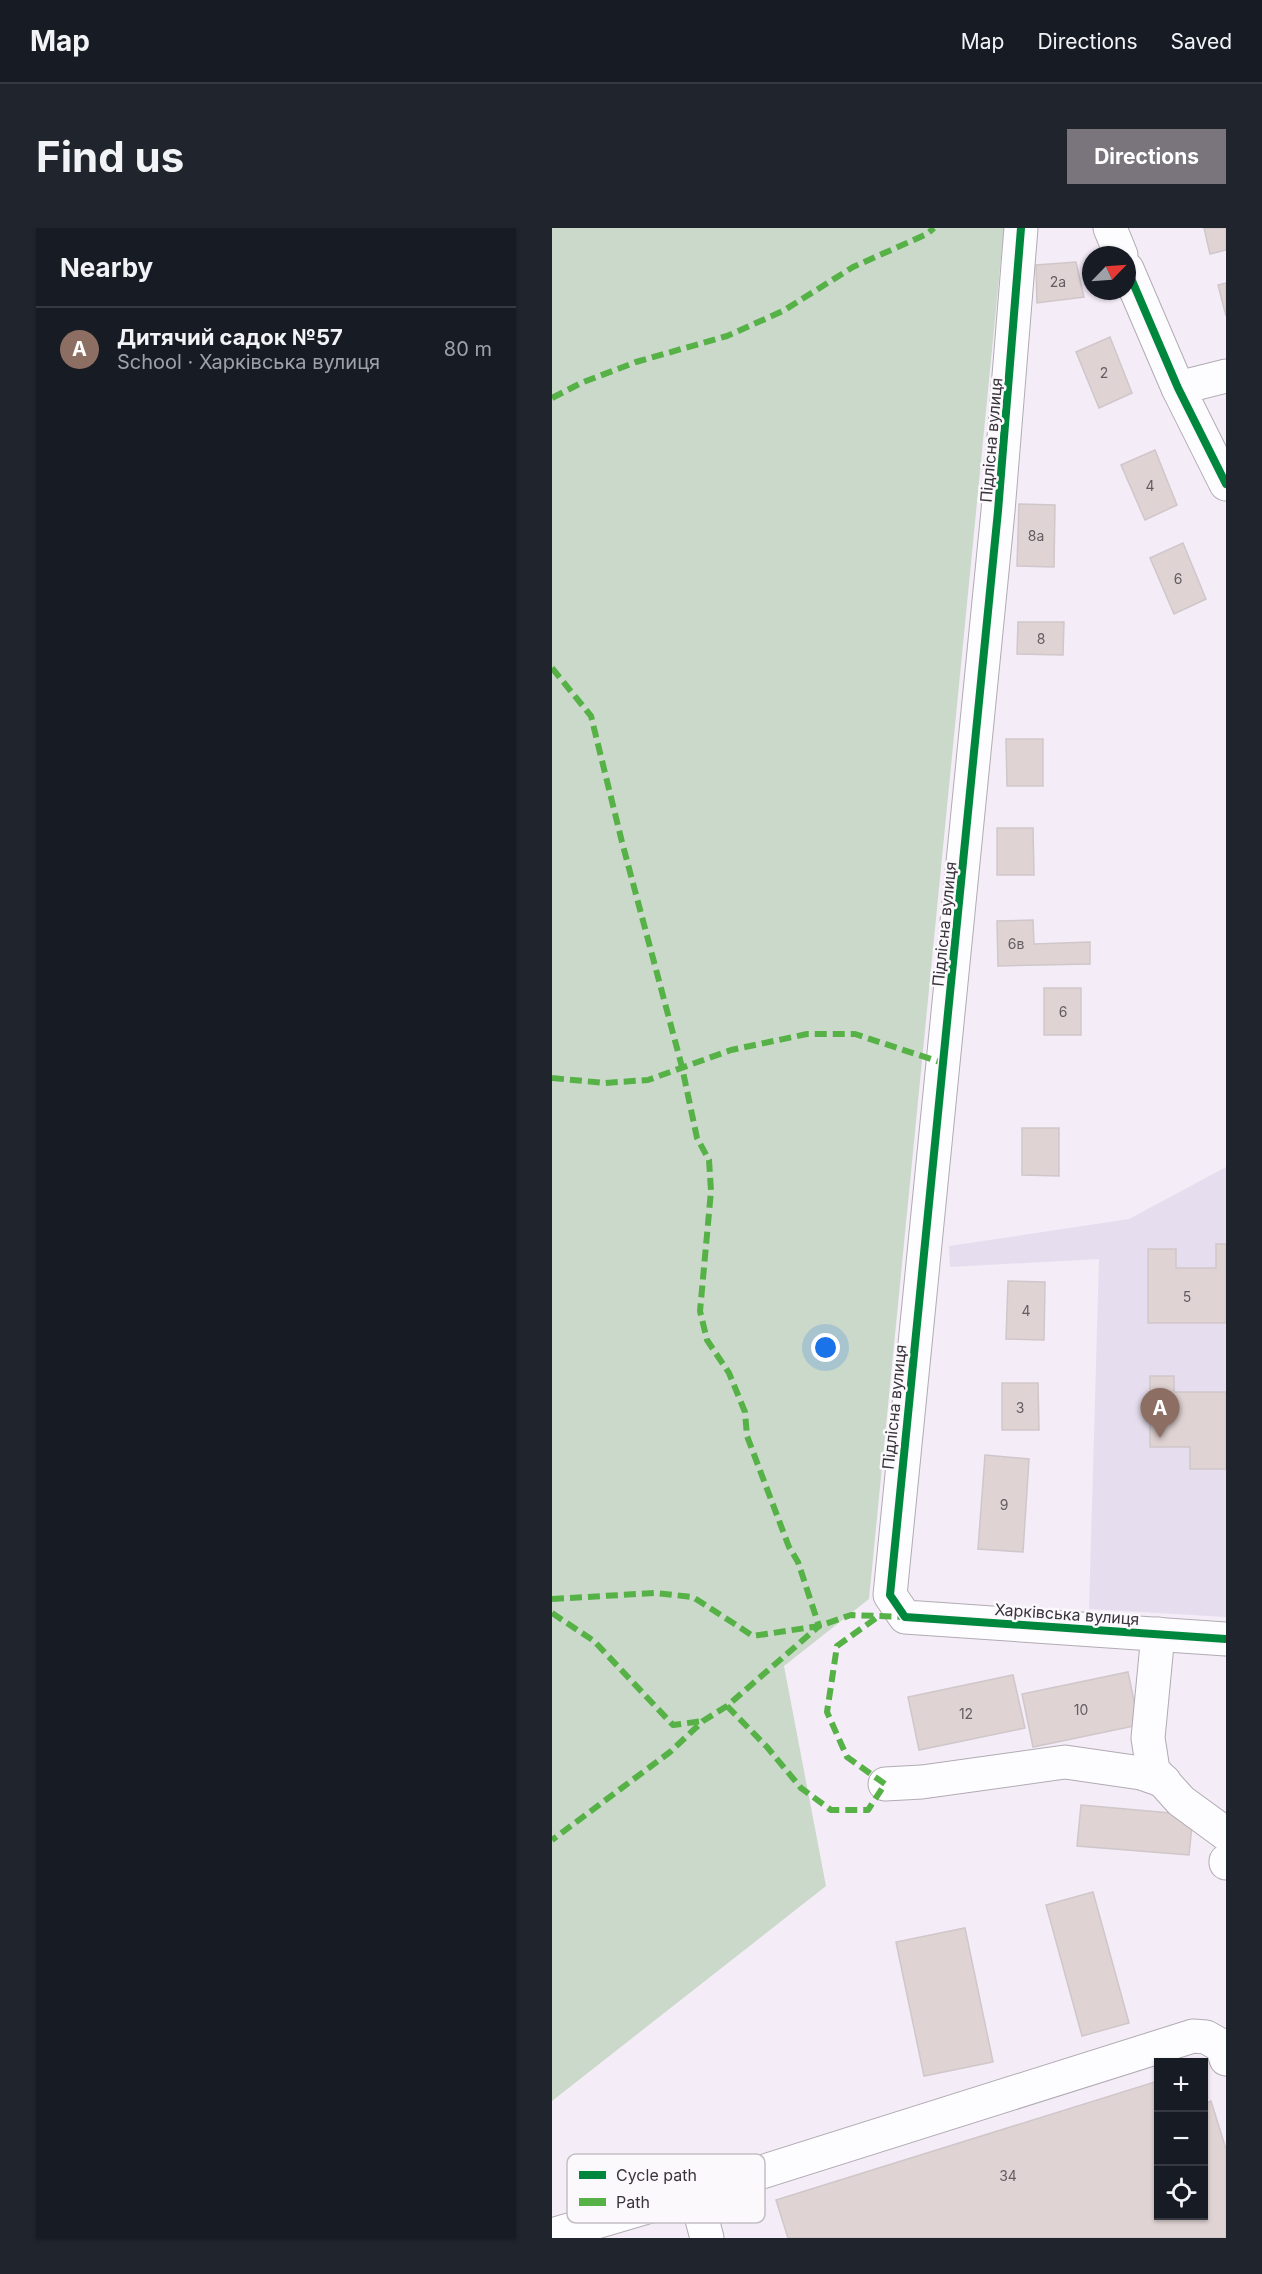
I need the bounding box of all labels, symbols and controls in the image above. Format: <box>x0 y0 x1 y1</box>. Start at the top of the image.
text: Map <box>30 24 90 58</box>
text: Map <box>961 29 1004 54</box>
text: Directions <box>1037 29 1138 54</box>
text: Saved <box>1171 29 1232 54</box>
button: Directions <box>1067 129 1226 184</box>
text: Find us <box>36 131 184 182</box>
north arrow <box>1082 246 1136 300</box>
text: Nearby <box>60 252 153 283</box>
house number: 2а <box>1050 273 1066 290</box>
text: Дитячий садок №57 <box>117 324 343 350</box>
text: A <box>72 337 87 361</box>
text: 80 m <box>444 337 492 361</box>
text: School · Харківська вулиця <box>117 350 380 374</box>
house number: 2 <box>1100 364 1108 381</box>
street label: Підлісна вулиця <box>976 377 1006 503</box>
house number: 4 <box>1145 477 1155 494</box>
house number: 8а <box>1028 527 1044 544</box>
house number: 6 <box>1174 570 1182 587</box>
house number: 8 <box>1037 630 1045 647</box>
street label: Підлісна вулиця <box>928 861 960 987</box>
house number: 6в <box>1008 935 1024 952</box>
house number: 6 <box>1059 1003 1067 1020</box>
house number: 5 <box>1183 1288 1191 1305</box>
house number: 4 <box>1021 1302 1031 1319</box>
your location <box>811 1333 840 1362</box>
street label: Підлісна вулиця <box>878 1344 910 1470</box>
pin: A <box>1140 1388 1180 1438</box>
house number: 3 <box>1016 1399 1024 1416</box>
house number: 9 <box>1000 1496 1008 1513</box>
street label: Харківська вулиця <box>994 1599 1140 1629</box>
house number: 10 <box>1074 1701 1088 1718</box>
house number: 12 <box>959 1705 973 1722</box>
map controls <box>1154 2058 1208 2220</box>
button: + <box>1154 2058 1208 2112</box>
button: − <box>1154 2112 1208 2166</box>
legend <box>567 2154 765 2223</box>
text: Cycle path <box>616 2165 697 2185</box>
button: locate <box>1154 2166 1208 2220</box>
house number: 34 <box>999 2167 1017 2184</box>
text: Path <box>616 2192 650 2212</box>

